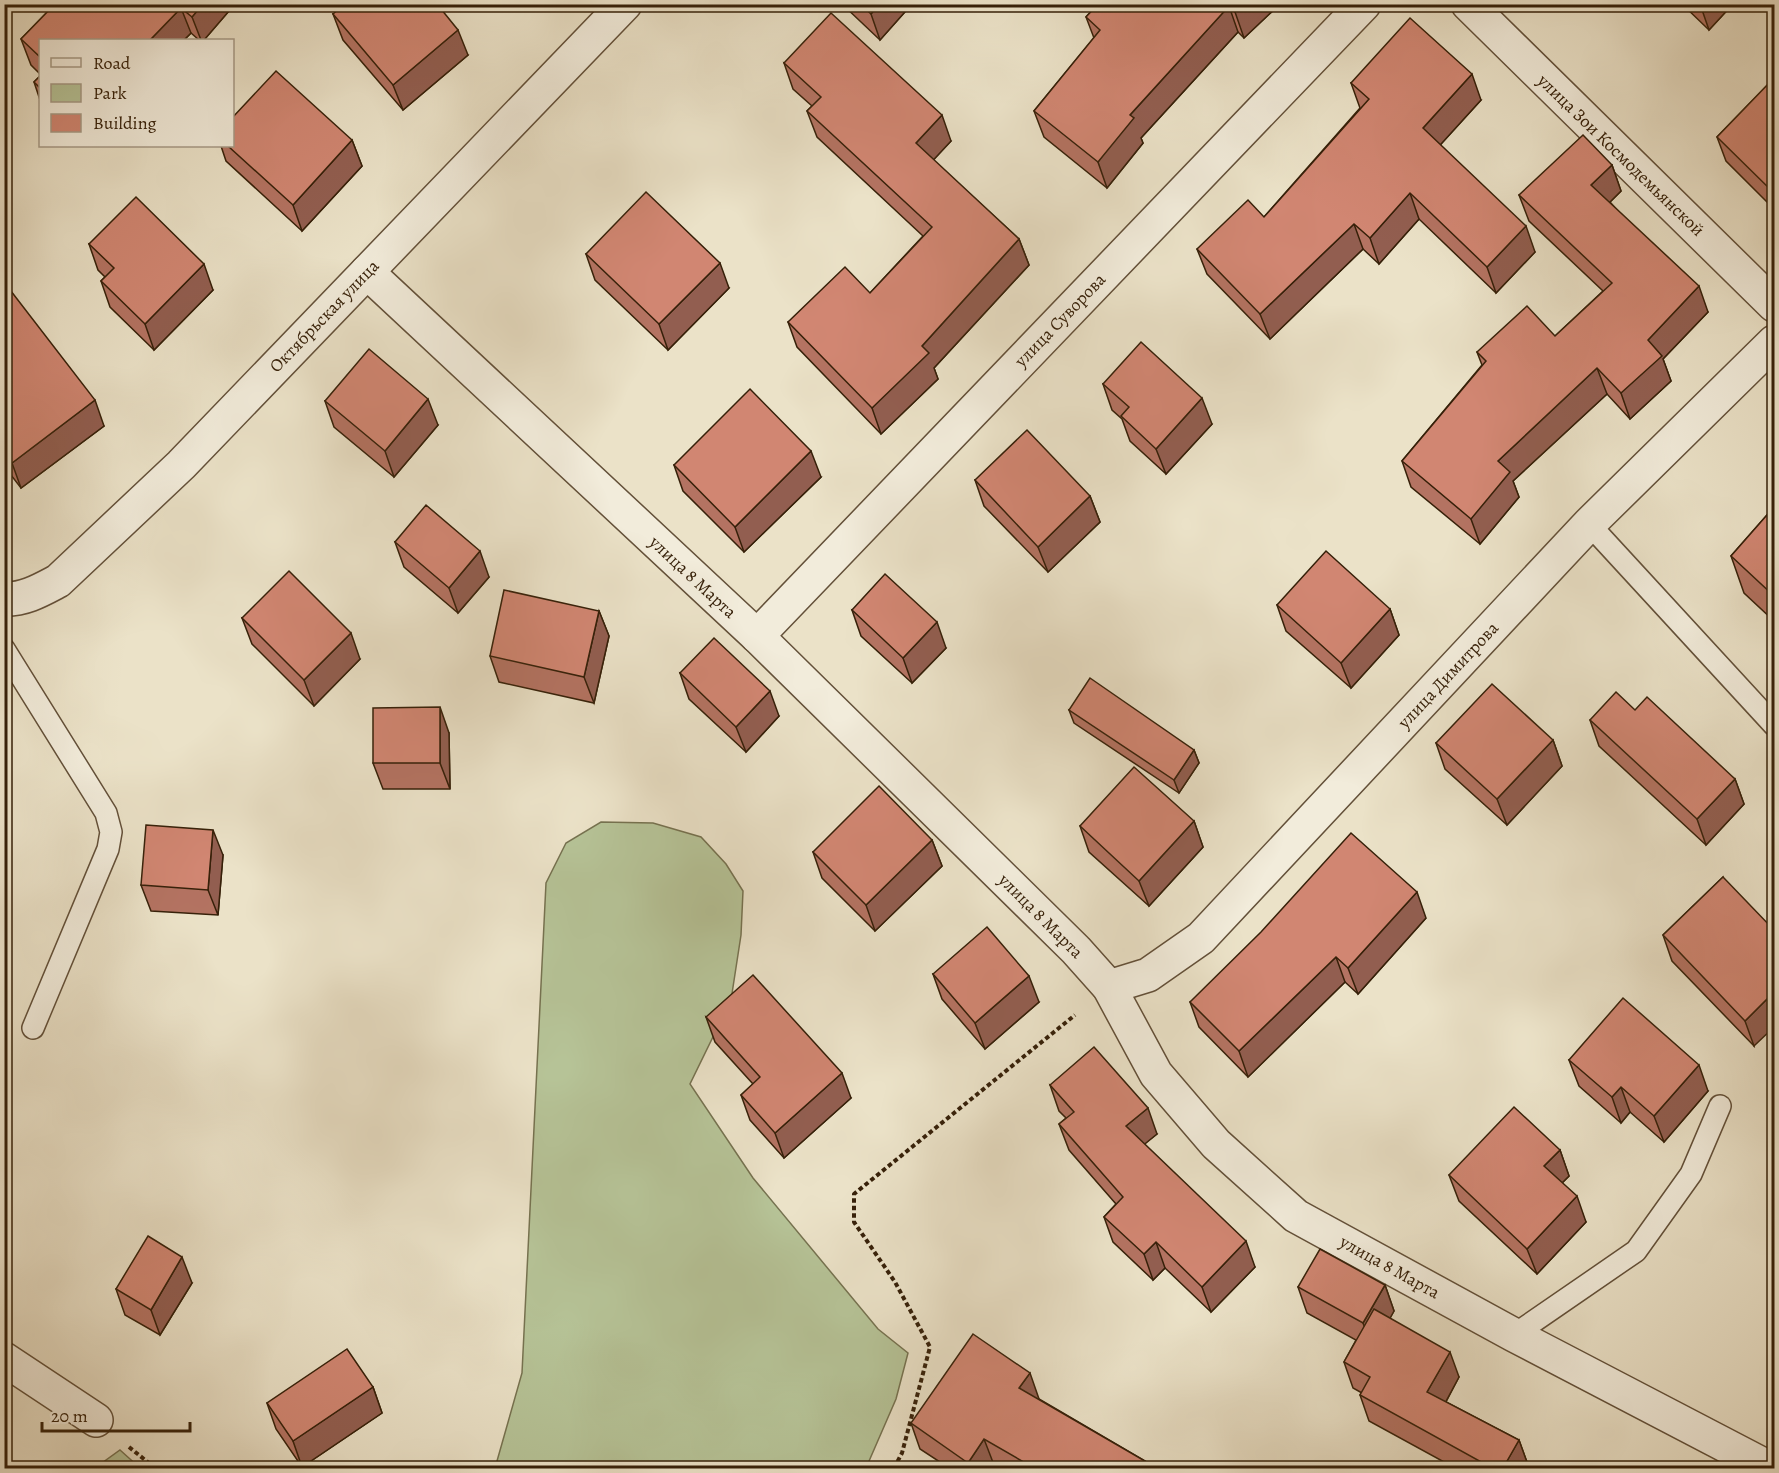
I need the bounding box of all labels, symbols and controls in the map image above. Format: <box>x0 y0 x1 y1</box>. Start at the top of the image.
legend <box>39 39 234 147</box>
text: Road <box>93 51 131 75</box>
street label: улица Зои Космодемьянской <box>1532 68 1710 241</box>
text: Park <box>93 81 127 105</box>
text: Building <box>93 111 157 135</box>
street label: Октябрьская улица <box>264 254 385 378</box>
street label: улица Суворова <box>1008 267 1111 373</box>
street label: улица 8 Марта <box>644 530 742 624</box>
street label: улица Димитрова <box>1392 616 1504 734</box>
street label: улица 8 Марта <box>993 868 1089 964</box>
street label: улица 8 Марта <box>1335 1229 1445 1305</box>
scale bar <box>42 1395 190 1433</box>
text: 20 m <box>51 1404 88 1428</box>

